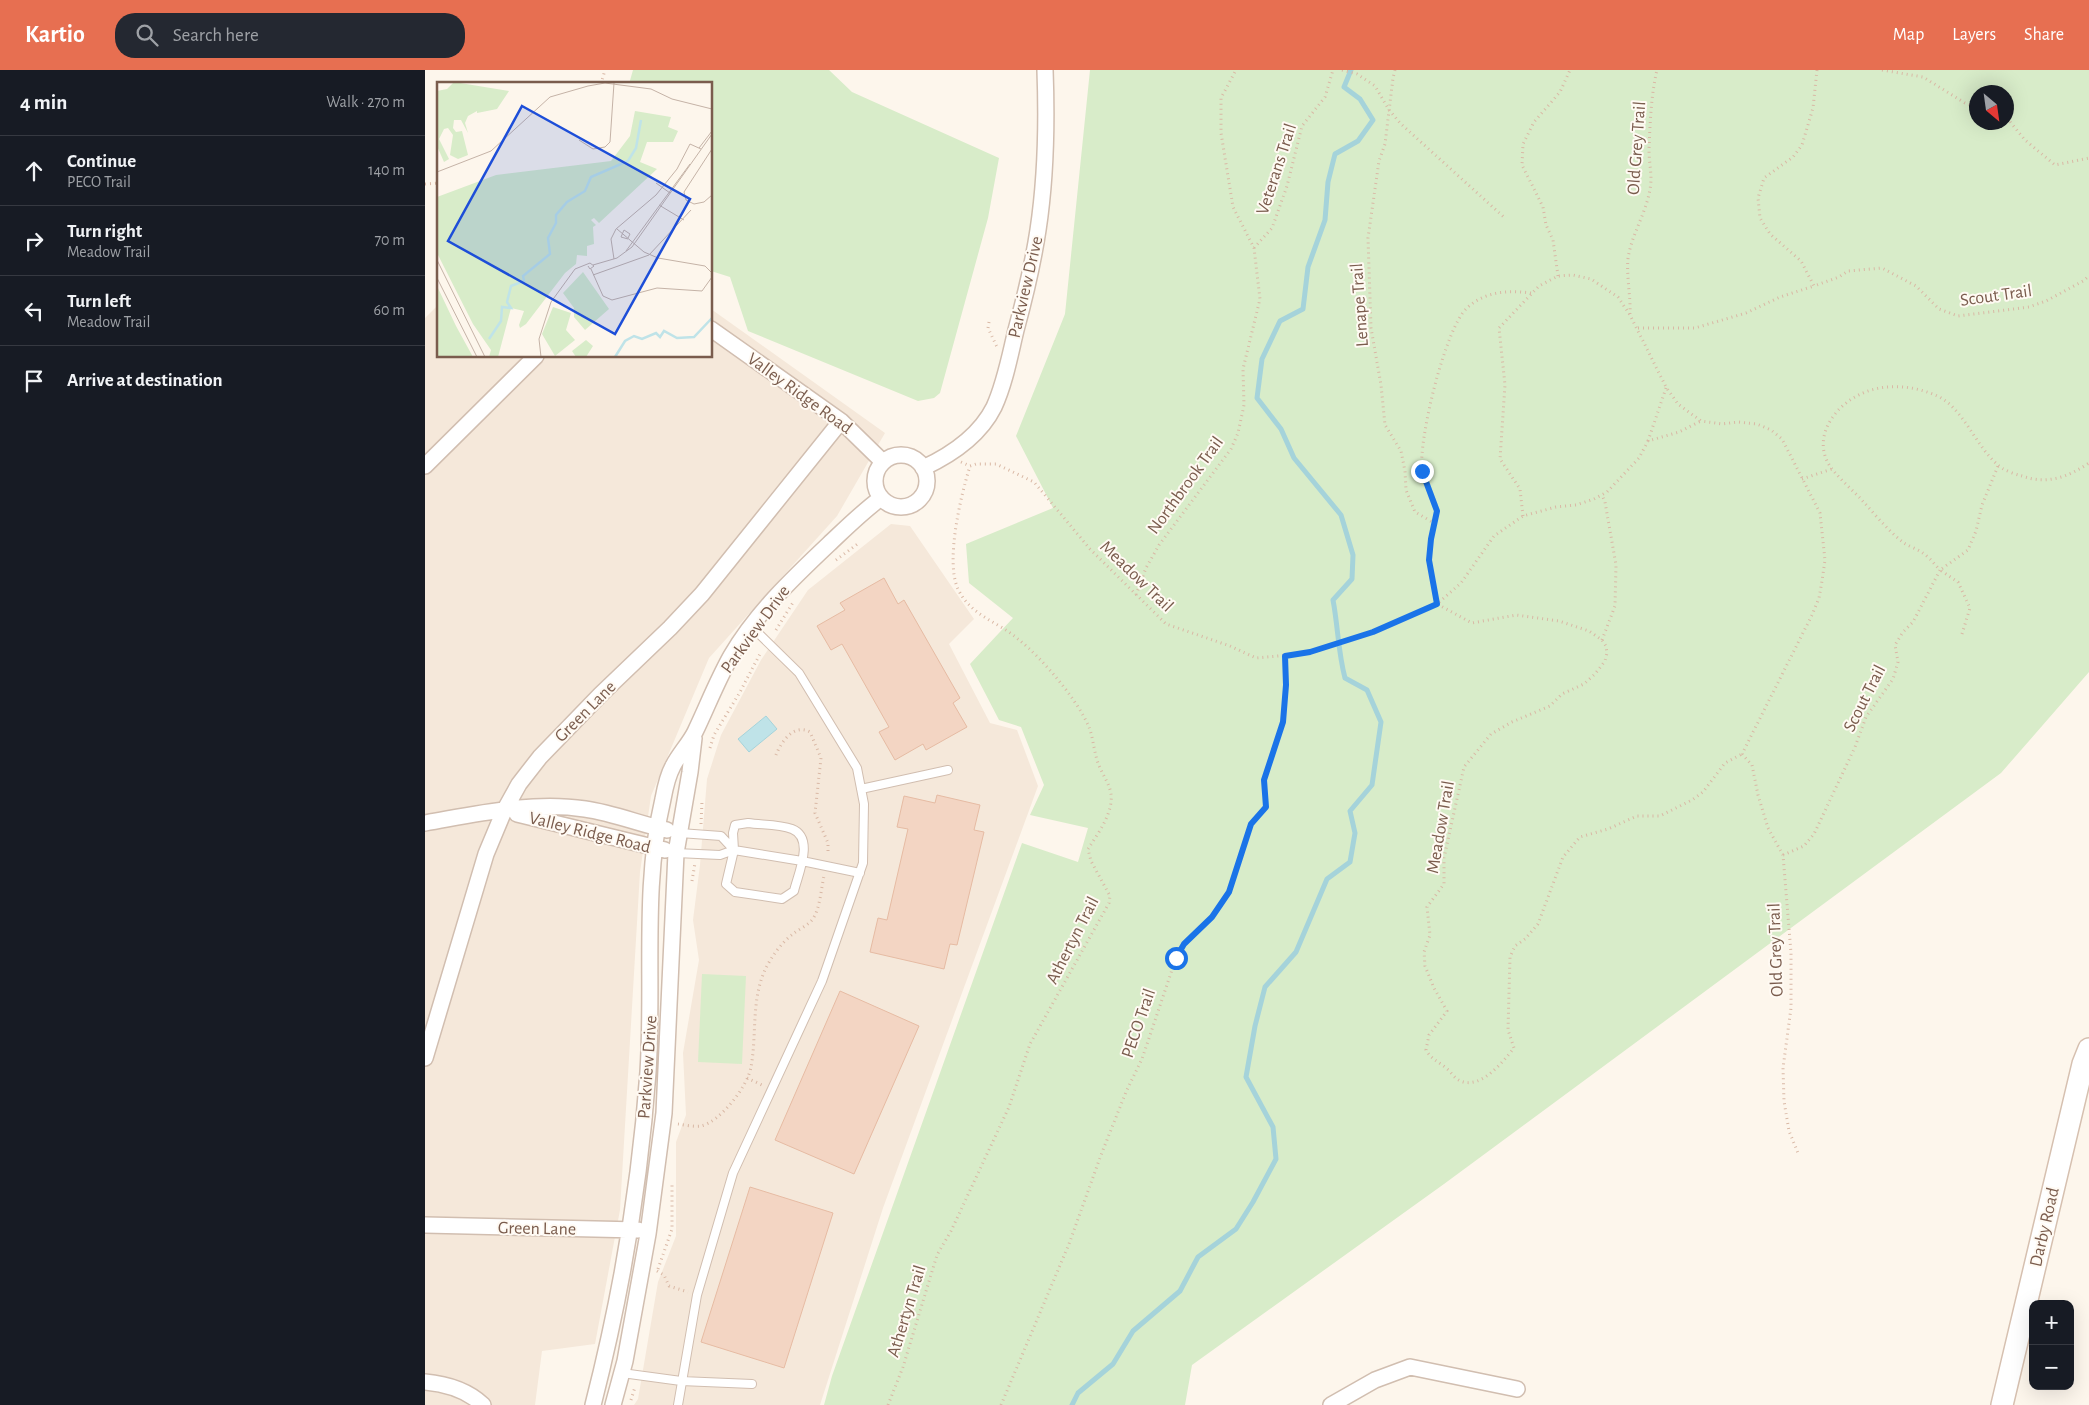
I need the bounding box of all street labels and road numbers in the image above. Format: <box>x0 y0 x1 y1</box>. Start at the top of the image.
street label: Old Grey Trail <box>1625 101 1649 195</box>
street label: Veterans Trail <box>1254 122 1300 217</box>
street label: Parkview Drive <box>1006 235 1046 340</box>
street label: Lenape Trail <box>1348 262 1372 347</box>
street label: Scout Trail <box>1959 282 2033 310</box>
street label: Valley Ridge Road <box>744 350 855 438</box>
street label: Northbrook Trail <box>1145 434 1227 538</box>
street label: Meadow Trail <box>1096 538 1176 616</box>
street label: Parkview Drive <box>718 582 794 677</box>
street label: Scout Trail <box>1840 662 1889 735</box>
street label: Green Lane <box>552 678 620 746</box>
street label: Meadow Trail <box>1424 779 1458 875</box>
street label: Valley Ridge Road <box>527 809 653 857</box>
street label: Athertyn Trail <box>1043 894 1103 987</box>
street label: Old Grey Trail <box>1765 903 1787 997</box>
street label: PECO Trail <box>1119 986 1159 1060</box>
street label: Parkview Drive <box>635 1015 661 1120</box>
street label: Darby Road <box>2027 1186 2063 1269</box>
street label: Green Lane <box>498 1219 576 1239</box>
street label: Athertyn Trail <box>884 1263 930 1360</box>

